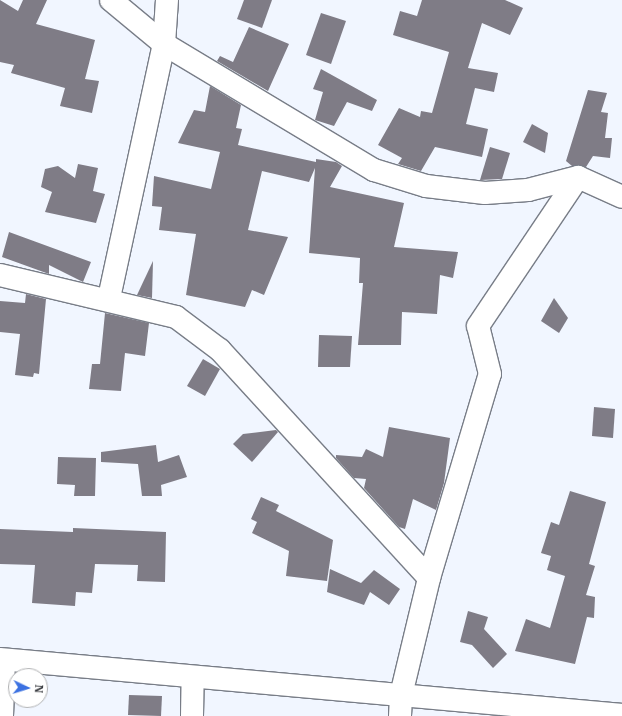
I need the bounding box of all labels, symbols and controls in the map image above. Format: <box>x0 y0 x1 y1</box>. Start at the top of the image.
north arrow <box>8 668 48 708</box>
text: N <box>32 684 46 694</box>

